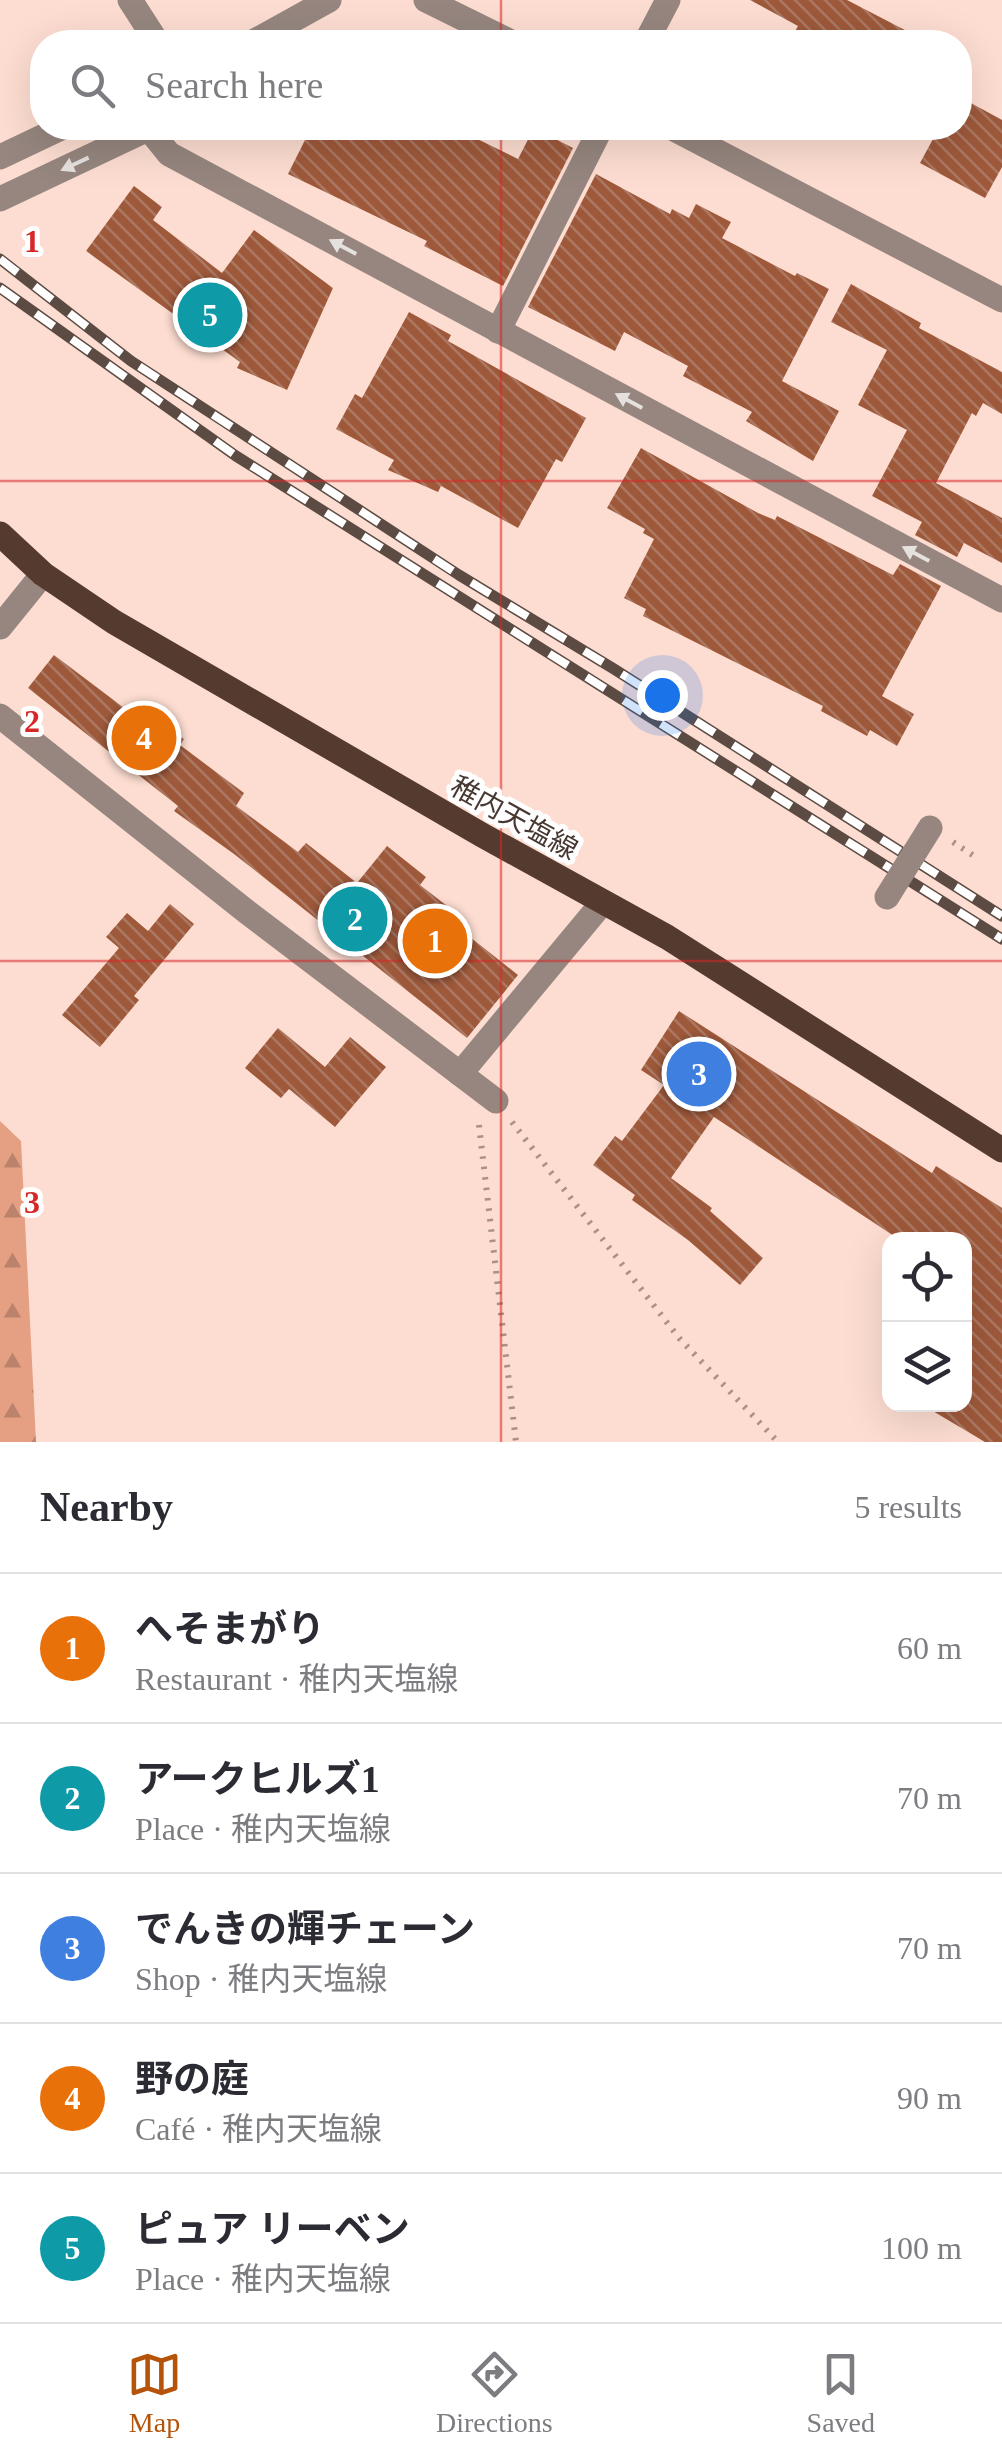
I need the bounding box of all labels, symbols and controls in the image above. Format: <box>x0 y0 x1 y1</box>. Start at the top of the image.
search box <box>30 30 972 140</box>
icon: search <box>65 58 120 113</box>
text: Search here <box>145 64 323 106</box>
one-way arrow <box>60 155 89 172</box>
text: 1 <box>24 223 40 259</box>
one-way arrow <box>329 239 357 257</box>
pin: 5 <box>178 278 242 352</box>
one-way arrow <box>615 393 644 410</box>
one-way arrow <box>902 546 930 563</box>
your location <box>637 670 688 721</box>
pin: 4 <box>112 700 176 776</box>
text: 2 <box>24 703 40 739</box>
street label: 稚内天塩線 <box>445 771 583 865</box>
pin: 2 <box>322 882 388 956</box>
pin: 1 <box>402 904 468 978</box>
pin: 3 <box>666 1036 732 1112</box>
text: 3 <box>24 1184 40 1220</box>
map controls <box>882 1232 972 1412</box>
button: locate <box>882 1232 972 1322</box>
button: layers <box>882 1322 972 1412</box>
text: Nearby <box>40 1484 173 1530</box>
text: 5 results <box>854 1489 962 1525</box>
text: へそまがり <box>135 1608 325 1650</box>
text: 1 <box>65 1630 81 1666</box>
text: 60 m <box>897 1630 962 1666</box>
text: Restaurant · 稚内天塩線 <box>135 1661 459 1697</box>
text: アークヒルズ1 <box>135 1758 380 1800</box>
text: 2 <box>65 1780 81 1816</box>
text: 70 m <box>897 1780 962 1816</box>
text: Place · 稚内天塩線 <box>135 1811 391 1847</box>
text: でんきの輝チェーン <box>135 1908 475 1950</box>
text: 3 <box>65 1930 81 1966</box>
text: 70 m <box>897 1930 962 1966</box>
text: Shop · 稚内天塩線 <box>135 1961 387 1997</box>
text: 野の庭 <box>135 2058 249 2100</box>
text: 4 <box>65 2080 81 2116</box>
text: 90 m <box>897 2080 962 2116</box>
text: Café · 稚内天塩線 <box>135 2111 382 2147</box>
text: ピュア リーベン <box>135 2208 410 2250</box>
text: 5 <box>65 2230 81 2266</box>
text: 100 m <box>881 2230 962 2266</box>
text: Place · 稚内天塩線 <box>135 2261 391 2297</box>
tab: Map <box>127 2347 182 2439</box>
tab: Directions <box>436 2347 553 2439</box>
tab: Saved <box>807 2347 875 2439</box>

